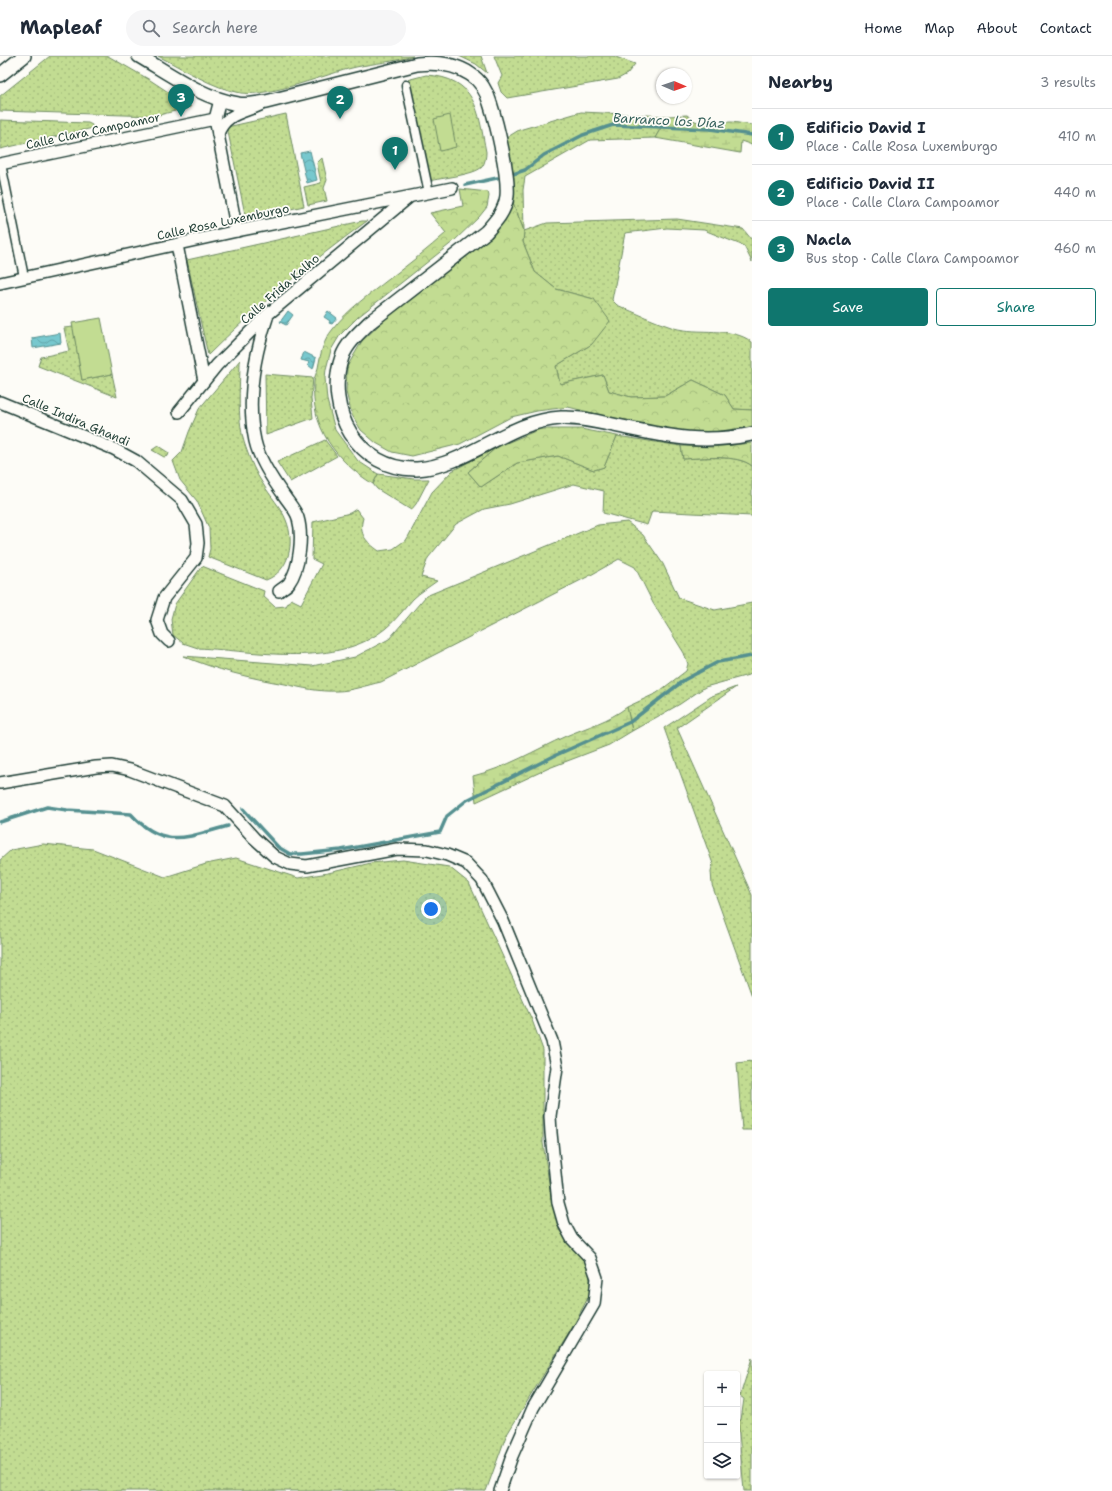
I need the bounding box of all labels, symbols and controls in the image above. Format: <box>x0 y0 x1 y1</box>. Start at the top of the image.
search box <box>126 10 406 46</box>
text: Mapleaf <box>20 15 102 40</box>
icon: search <box>140 17 162 39</box>
text: Search here <box>172 18 258 38</box>
text: Home <box>864 19 903 37</box>
text: Map <box>925 19 955 37</box>
text: About <box>977 19 1018 37</box>
text: Contact <box>1040 19 1092 37</box>
north arrow <box>656 68 692 104</box>
text: Nearby <box>768 71 833 93</box>
text: 3 results <box>1040 74 1096 91</box>
pin: 3 <box>168 84 194 117</box>
pin: 2 <box>327 86 353 119</box>
street label: Calle Clara Campoamor <box>24 109 162 153</box>
water label: Barranco los Díaz <box>612 109 726 132</box>
text: Edificio David I <box>806 118 926 138</box>
text: 1 <box>778 128 784 145</box>
text: 410 m <box>1058 128 1096 145</box>
pin: 1 <box>382 137 408 170</box>
text: Place · Calle Rosa Luxemburgo <box>806 138 998 155</box>
text: Edificio David II <box>806 174 935 194</box>
text: 2 <box>776 184 786 201</box>
text: 440 m <box>1054 184 1096 201</box>
text: Place · Calle Clara Campoamor <box>806 194 1000 211</box>
street label: Calle Rosa Luxemburgo <box>155 200 291 244</box>
text: Nacla <box>806 230 851 250</box>
text: 3 <box>776 240 786 257</box>
text: 460 m <box>1054 240 1096 257</box>
street label: Calle Frida Kalho <box>237 250 323 328</box>
text: Bus stop · Calle Clara Campoamor <box>806 250 1019 267</box>
button: Save <box>768 288 928 326</box>
button: Share <box>936 288 1096 326</box>
street label: Calle Indira Ghandi <box>20 390 132 450</box>
your location <box>421 899 441 919</box>
map controls <box>704 1371 740 1479</box>
button: + <box>704 1371 740 1407</box>
button: − <box>704 1407 740 1443</box>
button: layers <box>704 1443 740 1479</box>

